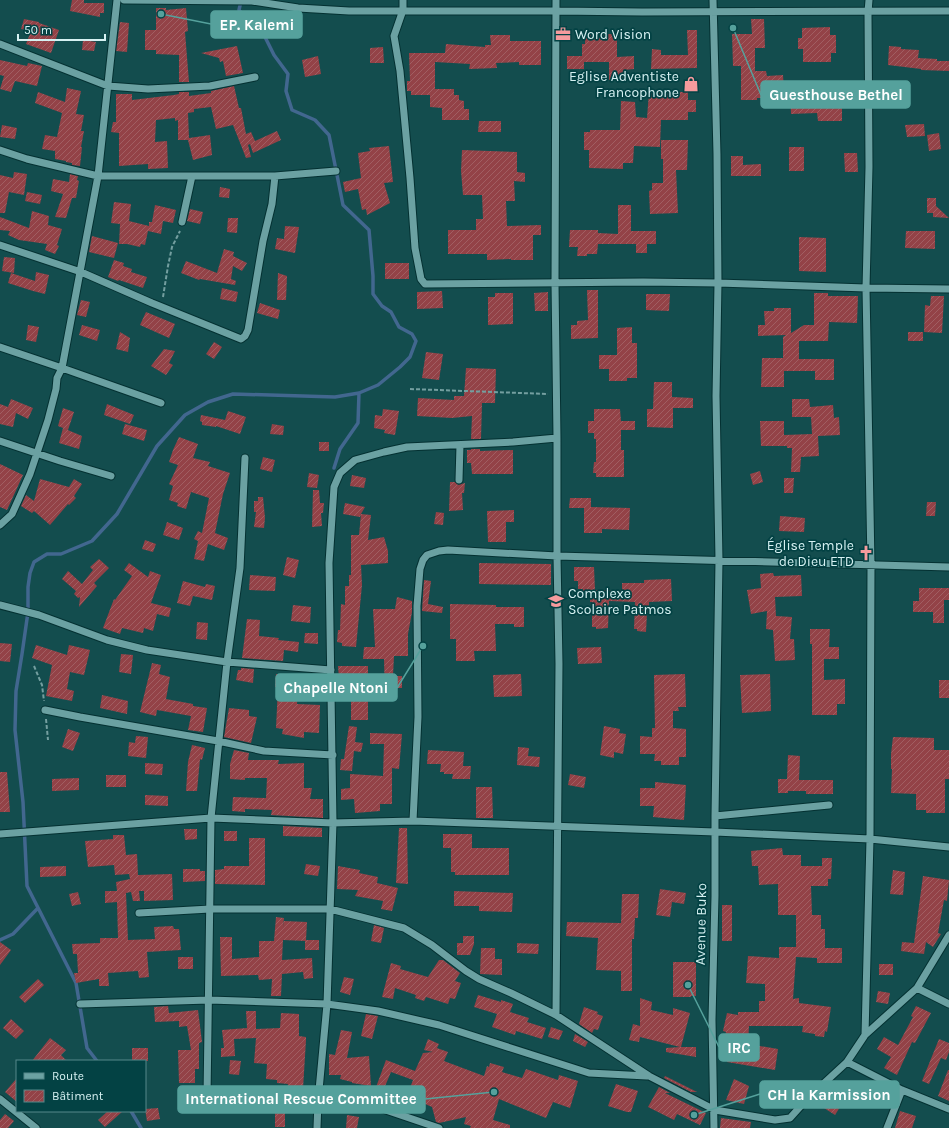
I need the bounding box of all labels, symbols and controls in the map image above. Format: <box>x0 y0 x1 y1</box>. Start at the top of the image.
callout: EP. Kalemi <box>211 11 302 38</box>
scale bar <box>18 16 105 42</box>
text: EP. Kalemi <box>220 16 294 34</box>
text: 50 m <box>24 23 52 37</box>
office icon: Word Vision <box>554 25 572 43</box>
place label: Word Vision <box>575 26 651 43</box>
place label: Eglise Adventiste Francophone <box>569 68 679 101</box>
shop icon: Eglise Adventiste Francophone <box>682 75 700 93</box>
callout: Guesthouse Bethel <box>761 81 910 108</box>
text: Guesthouse Bethel <box>769 86 903 104</box>
place label: Église Temple de Dieu ETD <box>767 536 854 570</box>
church icon: Église Temple de Dieu ETD <box>857 544 875 562</box>
place label: Complexe Scolaire Patmos <box>568 585 672 618</box>
school or university icon: Complexe Scolaire Patmos <box>547 592 565 610</box>
callout: Chapelle Ntoni <box>276 674 397 701</box>
text: Chapelle Ntoni <box>283 679 389 697</box>
street label: Avenue Buko <box>692 883 710 965</box>
callout: IRC <box>719 1034 759 1061</box>
text: IRC <box>727 1039 751 1057</box>
legend <box>16 1060 146 1112</box>
text: Route <box>52 1069 84 1083</box>
callout: CH la Karmission <box>760 1081 899 1108</box>
callout: International Rescue Committee <box>178 1086 425 1113</box>
text: CH la Karmission <box>767 1086 891 1104</box>
text: Bâtiment <box>52 1089 104 1103</box>
text: International Rescue Committee <box>185 1090 417 1108</box>

